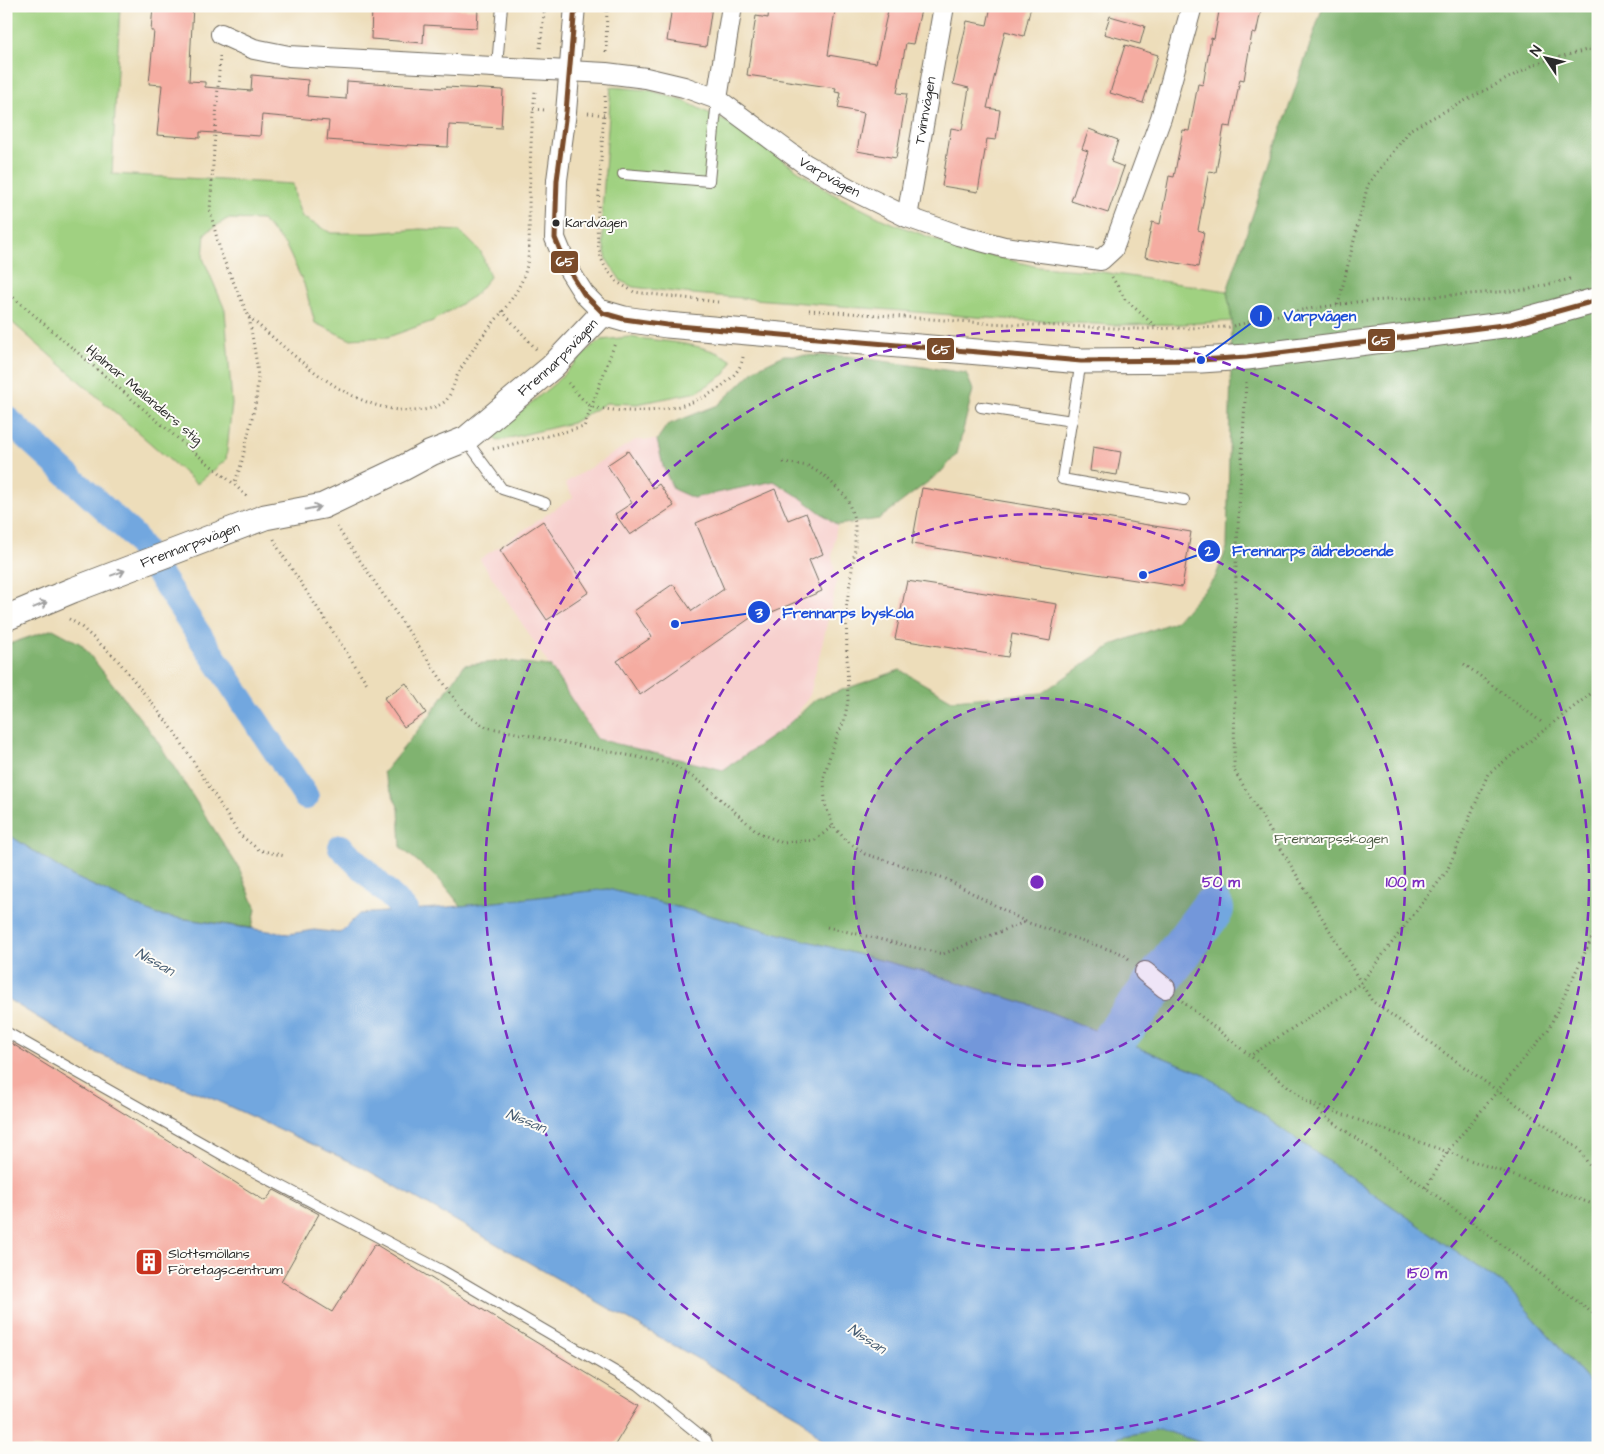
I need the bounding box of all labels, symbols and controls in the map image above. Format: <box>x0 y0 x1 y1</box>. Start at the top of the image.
north arrow <box>1522 32 1572 82</box>
text: N <box>1525 42 1547 60</box>
street label: Tvinnvägen <box>910 75 941 146</box>
street label: Varpvägen <box>794 152 863 202</box>
place label: Kardvägen <box>565 214 627 233</box>
marker: Kardvägen <box>551 218 561 228</box>
line badge: 65 <box>550 250 579 274</box>
text: 65 <box>556 252 575 272</box>
callout: Varpvägen <box>1249 301 1366 331</box>
text: 1 <box>1260 306 1262 327</box>
text: Varpvägen <box>1283 306 1357 329</box>
street label: Frennarpsvägen <box>514 314 603 401</box>
line badge: 65 <box>1367 328 1396 352</box>
text: 65 <box>1372 331 1391 351</box>
line badge: 65 <box>926 337 955 361</box>
street label: Hjalmar Mellanders stig <box>81 340 207 450</box>
text: 65 <box>932 340 951 360</box>
one-way arrow <box>305 502 321 512</box>
street label: Frennarpsvägen <box>138 517 243 573</box>
callout: Frennarps äldreboende <box>1197 536 1403 566</box>
text: 2 <box>1204 541 1214 562</box>
text: Frennarps äldreboende <box>1232 541 1394 562</box>
one-way arrow <box>110 568 125 577</box>
callout: Frennarps byskola <box>747 597 923 627</box>
one-way arrow <box>32 600 47 609</box>
text: 3 <box>754 603 763 624</box>
text: Frennarps byskola <box>782 603 914 625</box>
park label: Frennarpsskogen <box>1274 829 1388 849</box>
text: 50 m <box>1202 872 1240 893</box>
text: 100 m <box>1386 872 1425 893</box>
centre of rings <box>1028 873 1046 891</box>
water label: Nissan <box>132 943 180 982</box>
water label: Nissan <box>503 1103 551 1139</box>
place label: Slottsmöllans Företagscentrum <box>168 1244 283 1280</box>
building icon: Slottsmöllans Företagscentrum <box>134 1247 164 1277</box>
text: 150 m <box>1407 1263 1447 1284</box>
water label: Nissan <box>844 1319 892 1360</box>

